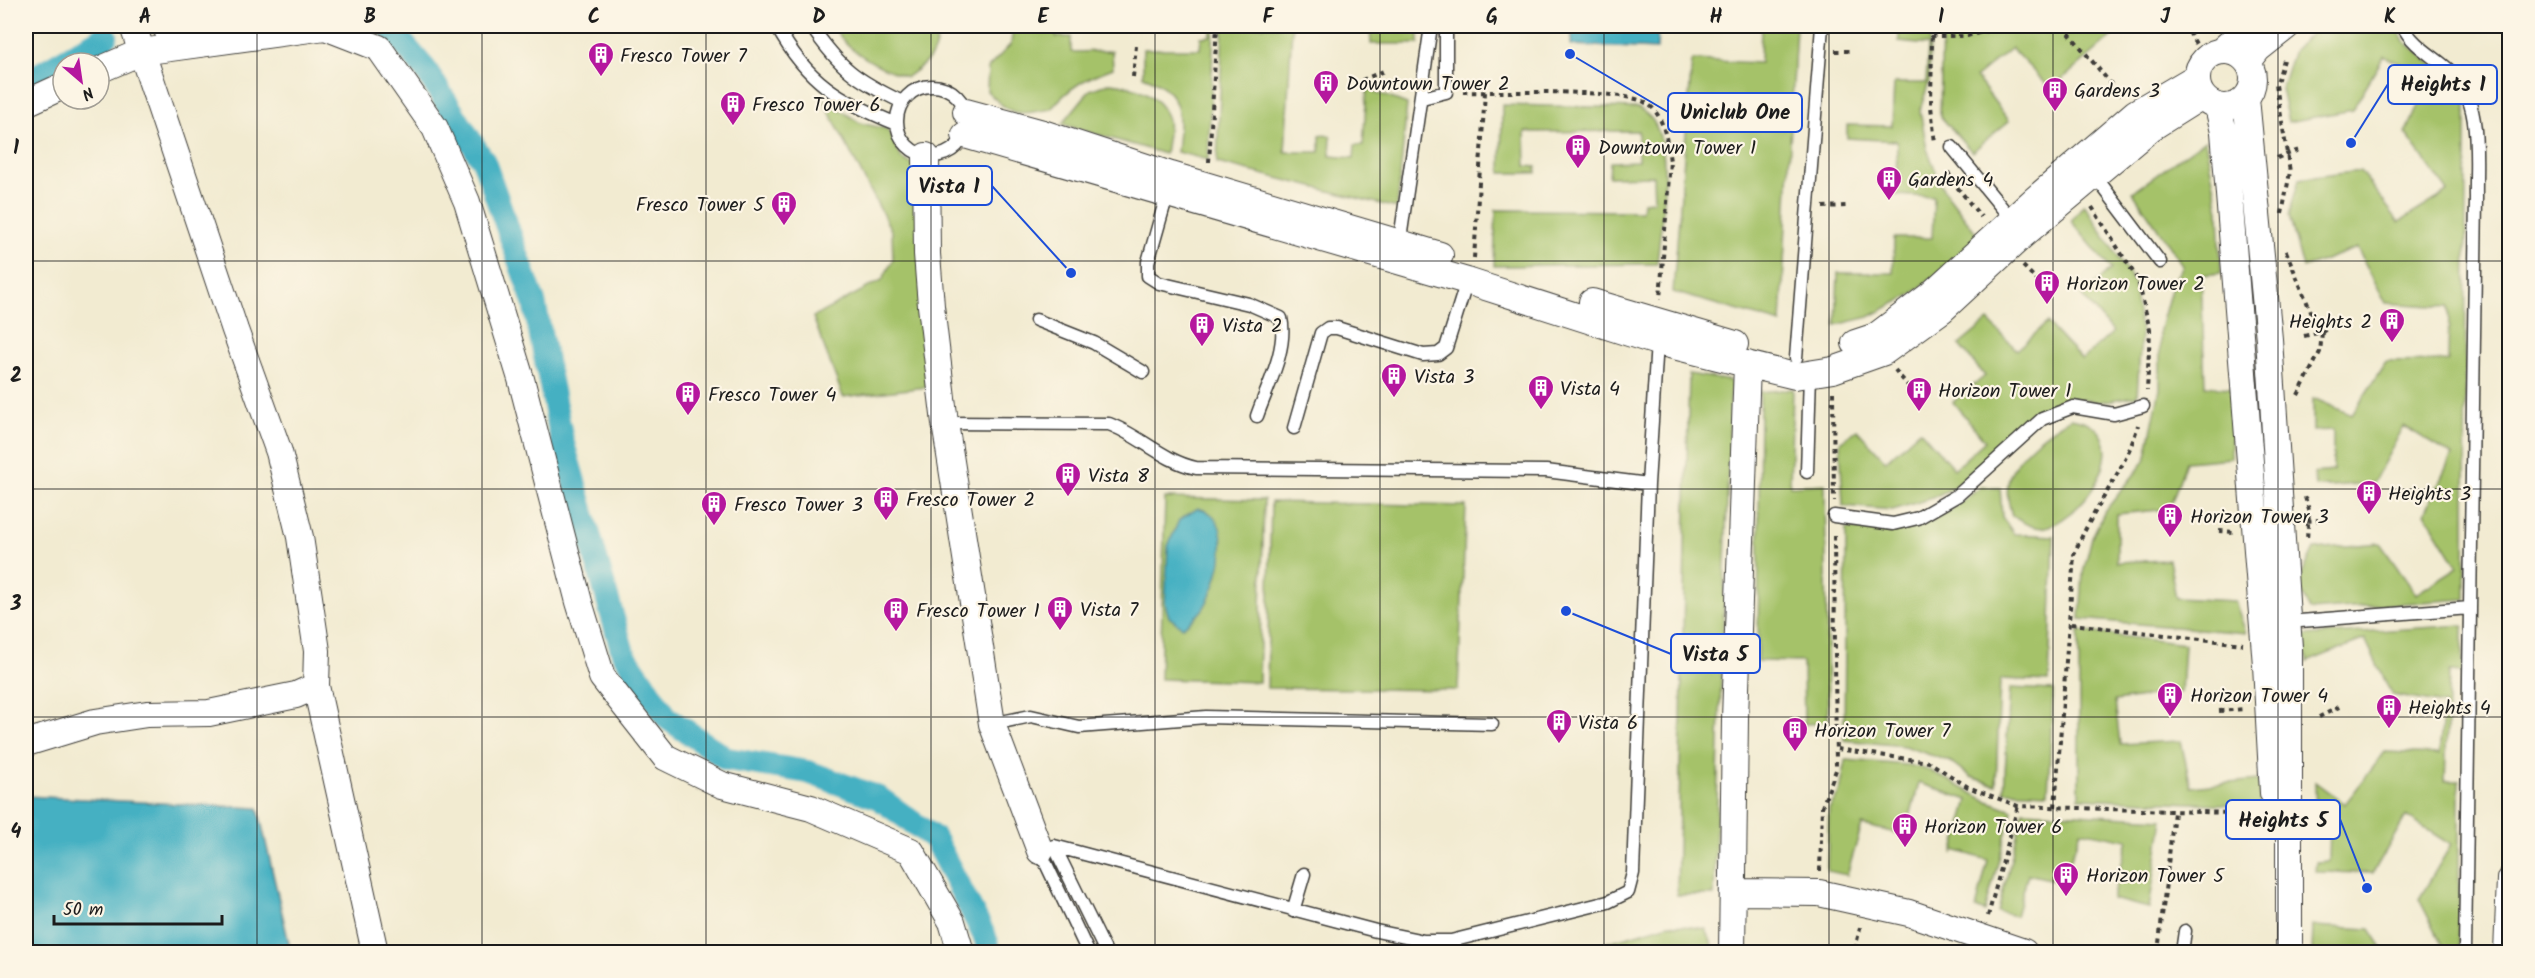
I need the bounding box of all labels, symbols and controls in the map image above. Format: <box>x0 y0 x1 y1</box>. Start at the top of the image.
text: A <box>139 2 151 34</box>
text: B <box>364 2 376 34</box>
text: C <box>588 2 600 34</box>
text: D <box>812 2 826 34</box>
text: E <box>1037 2 1049 34</box>
text: F <box>1263 2 1275 34</box>
text: G <box>1486 2 1498 34</box>
text: H <box>1709 2 1723 34</box>
text: I <box>1938 2 1944 34</box>
text: J <box>2160 2 2171 34</box>
text: K <box>2384 2 2396 34</box>
building icon: Fresco Tower 7 <box>586 40 616 78</box>
place label: Fresco Tower 7 <box>620 41 747 73</box>
north arrow <box>51 51 111 111</box>
callout: Heights 1 <box>2388 65 2497 104</box>
building icon: Downtown Tower 2 <box>1311 68 1341 106</box>
place label: Downtown Tower 2 <box>1346 69 1510 101</box>
text: Heights 1 <box>2400 69 2486 102</box>
building icon: Gardens 3 <box>2040 75 2070 113</box>
place label: Gardens 3 <box>2074 76 2160 108</box>
text: N <box>77 79 98 106</box>
building icon: Fresco Tower 6 <box>718 89 748 127</box>
place label: Fresco Tower 6 <box>752 90 881 122</box>
callout: Uniclub One <box>1668 93 1802 132</box>
text: Uniclub One <box>1680 97 1790 130</box>
building icon: Downtown Tower 1 <box>1563 132 1593 170</box>
text: 1 <box>13 133 19 165</box>
place label: Downtown Tower 1 <box>1598 133 1756 165</box>
building icon: Gardens 4 <box>1874 164 1904 202</box>
place label: Gardens 4 <box>1908 165 1993 197</box>
callout: Vista 1 <box>907 166 992 205</box>
text: Vista 1 <box>918 171 980 204</box>
building icon: Fresco Tower 5 <box>769 189 799 227</box>
place label: Fresco Tower 5 <box>636 190 765 222</box>
building icon: Horizon Tower 2 <box>2032 268 2062 306</box>
place label: Horizon Tower 2 <box>2066 269 2205 301</box>
building icon: Heights 2 <box>2377 306 2407 344</box>
place label: Heights 2 <box>2289 307 2372 339</box>
building icon: Vista 2 <box>1187 310 1217 348</box>
place label: Vista 2 <box>1222 311 1283 343</box>
text: 2 <box>10 361 22 393</box>
building icon: Vista 3 <box>1379 361 1409 399</box>
place label: Vista 3 <box>1414 362 1474 394</box>
building icon: Vista 4 <box>1526 373 1556 411</box>
place label: Vista 4 <box>1560 374 1620 406</box>
building icon: Horizon Tower 1 <box>1904 375 1934 413</box>
place label: Horizon Tower 1 <box>1938 376 2072 408</box>
building icon: Fresco Tower 4 <box>673 379 703 417</box>
place label: Fresco Tower 4 <box>708 380 836 412</box>
building icon: Vista 8 <box>1053 460 1083 498</box>
place label: Vista 8 <box>1088 461 1150 493</box>
building icon: Heights 3 <box>2354 478 2384 516</box>
place label: Heights 3 <box>2388 479 2471 511</box>
building icon: Fresco Tower 2 <box>871 484 901 522</box>
place label: Fresco Tower 2 <box>906 485 1035 517</box>
building icon: Fresco Tower 3 <box>699 489 729 527</box>
place label: Fresco Tower 3 <box>734 490 863 522</box>
building icon: Horizon Tower 3 <box>2155 501 2185 539</box>
place label: Horizon Tower 3 <box>2190 502 2329 534</box>
text: 3 <box>10 589 22 621</box>
building icon: Vista 7 <box>1045 594 1075 632</box>
building icon: Fresco Tower 1 <box>881 595 911 633</box>
place label: Vista 7 <box>1080 595 1139 627</box>
place label: Fresco Tower 1 <box>916 596 1040 628</box>
callout: Vista 5 <box>1671 634 1760 673</box>
text: Vista 5 <box>1682 639 1750 672</box>
building icon: Horizon Tower 4 <box>2155 680 2185 718</box>
place label: Horizon Tower 4 <box>2190 681 2328 713</box>
building icon: Heights 4 <box>2374 692 2404 730</box>
place label: Heights 4 <box>2408 693 2491 725</box>
building icon: Vista 6 <box>1544 707 1574 745</box>
place label: Vista 6 <box>1578 708 1638 740</box>
building icon: Horizon Tower 7 <box>1780 715 1810 753</box>
place label: Horizon Tower 7 <box>1814 716 1951 748</box>
callout: Heights 5 <box>2226 800 2340 839</box>
text: Heights 5 <box>2238 805 2330 838</box>
building icon: Horizon Tower 6 <box>1890 811 1920 849</box>
place label: Horizon Tower 6 <box>1924 812 2062 844</box>
text: 4 <box>11 817 22 849</box>
building icon: Horizon Tower 5 <box>2051 860 2081 898</box>
place label: Horizon Tower 5 <box>2086 861 2225 893</box>
scale bar <box>54 888 222 926</box>
text: 50 m <box>63 896 103 925</box>

